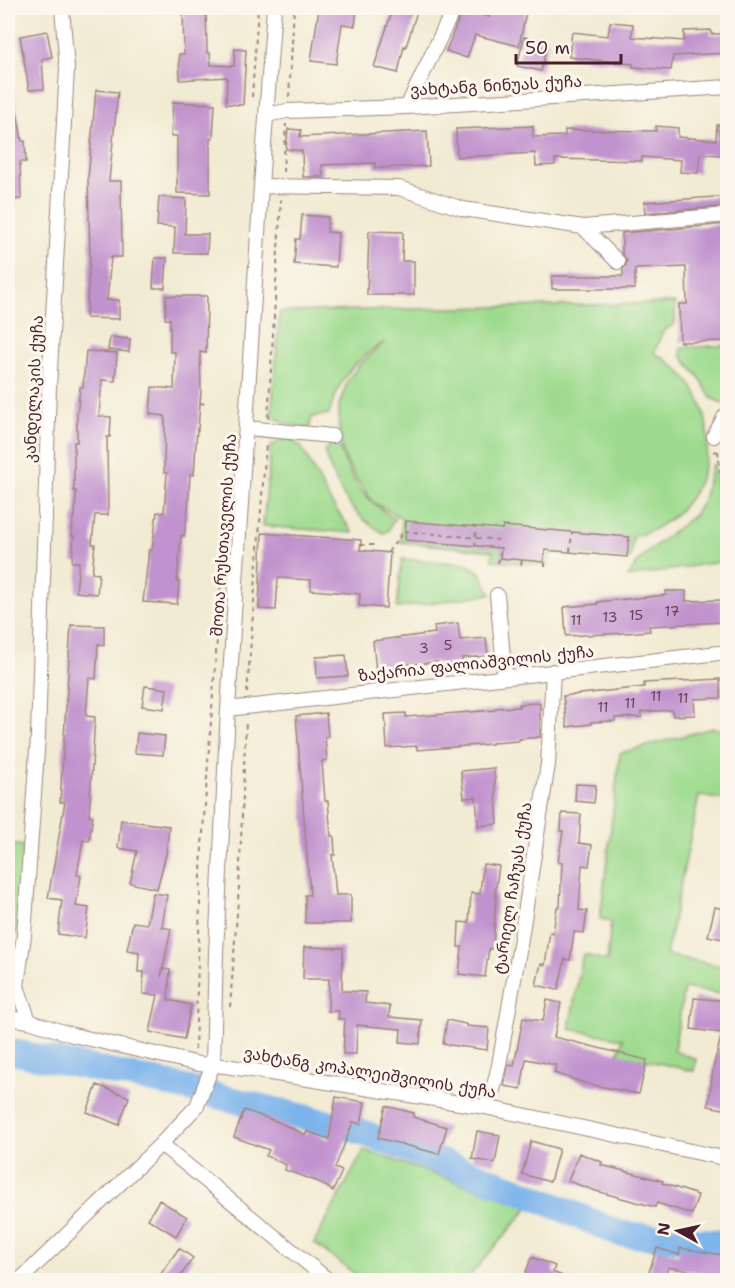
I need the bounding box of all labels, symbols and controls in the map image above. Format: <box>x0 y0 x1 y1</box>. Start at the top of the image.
scale bar <box>516 27 621 65</box>
text: 50 m <box>525 36 570 60</box>
street label: ვახტანგ ნინუას ქუჩა <box>410 71 582 100</box>
street label: კანდელაკის ქუჩა <box>19 315 48 463</box>
street label: შოთა რუსთაველის ქუჩა <box>206 433 241 637</box>
house number: 17 <box>665 602 679 620</box>
house number: 15 <box>629 606 643 624</box>
house number: 13 <box>603 608 617 626</box>
house number: 11 <box>570 611 582 629</box>
house number: 5 <box>444 636 452 654</box>
house number: 3 <box>419 639 429 657</box>
street label: ზაქარია ფალიაშვილის ქუჩა <box>357 641 595 686</box>
house number: 11 <box>650 687 662 705</box>
house number: 11 <box>677 689 689 707</box>
house number: 11 <box>624 694 636 712</box>
house number: 11 <box>597 698 609 716</box>
street label: ტარიელ ჩაჩუას ქუჩა <box>489 801 536 976</box>
street label: ვახტანგ კოპალეიშვილის ქუჩა <box>242 1042 498 1103</box>
north arrow <box>648 1201 708 1261</box>
text: N <box>652 1221 675 1237</box>

